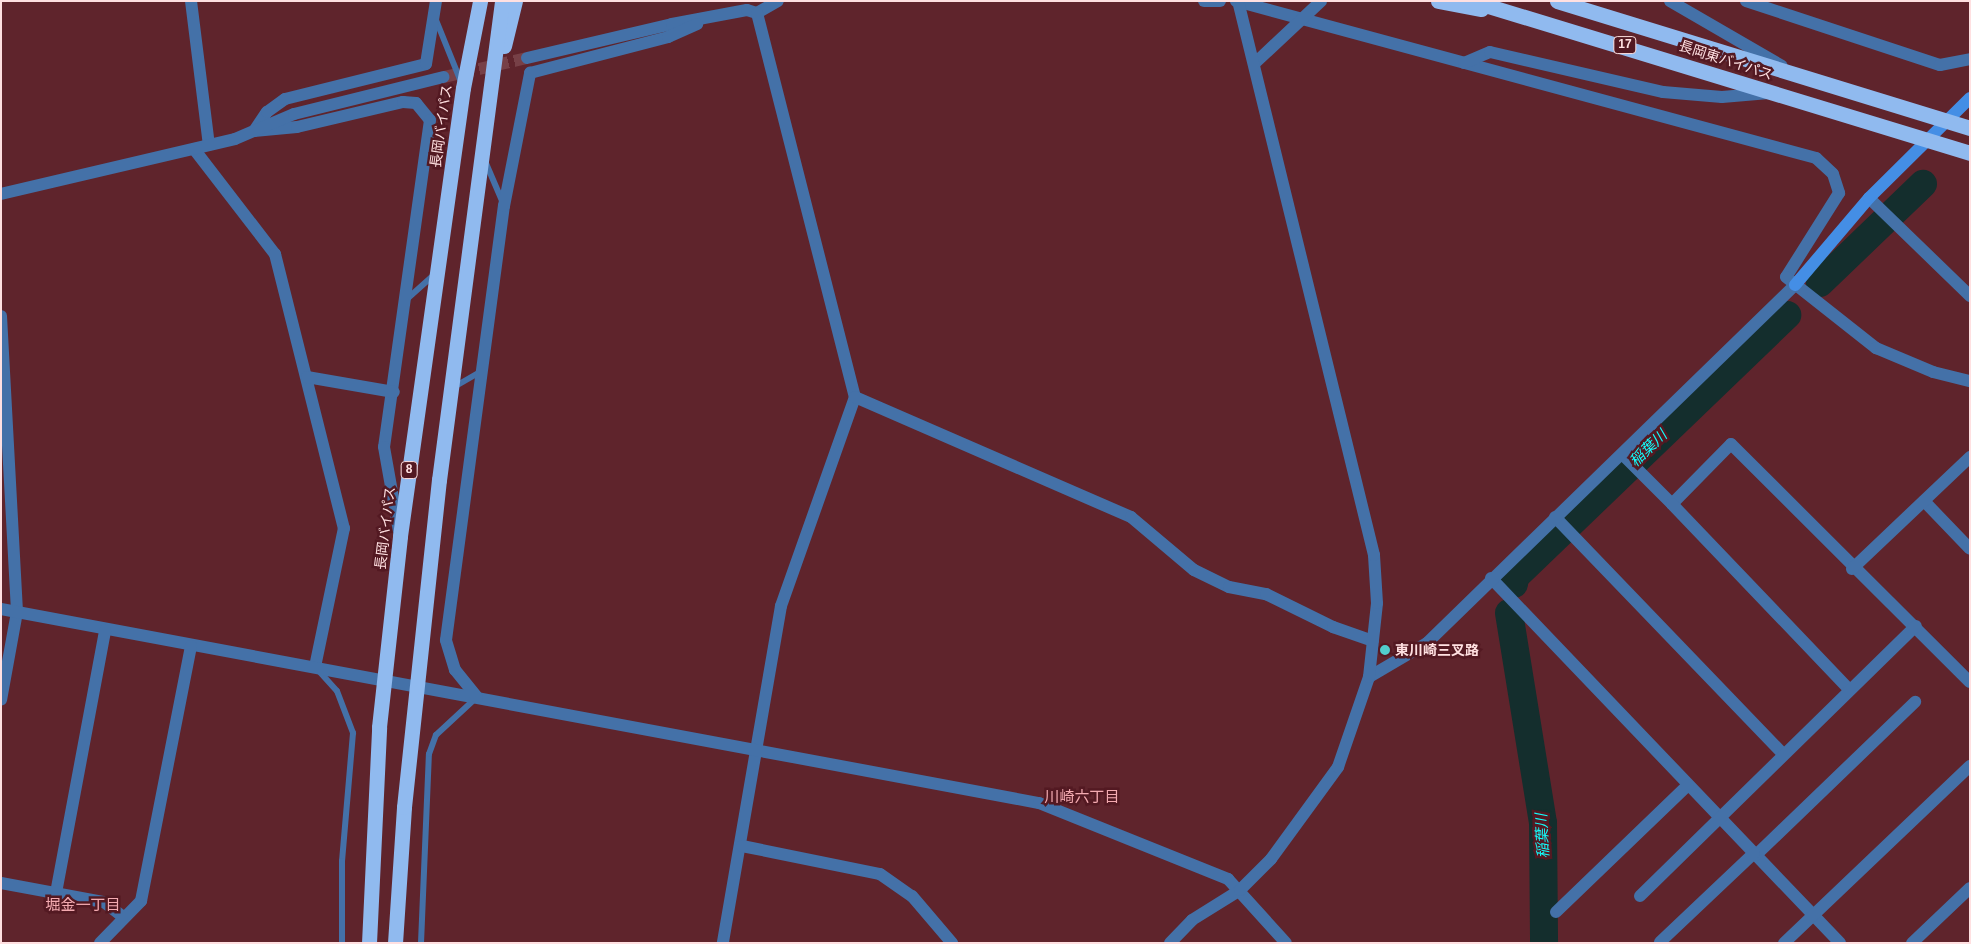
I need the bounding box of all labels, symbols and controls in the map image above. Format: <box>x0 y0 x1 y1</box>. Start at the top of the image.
road number: 17 <box>1612 36 1638 54</box>
street label: 長岡東バイパス <box>1677 37 1775 83</box>
street label: 長岡バイパス <box>427 83 455 169</box>
water label: 稲葉川 <box>1626 426 1670 470</box>
road number: 8 <box>400 460 418 480</box>
street label: 長岡バイパス <box>372 485 398 571</box>
place label: 東川崎三叉路 <box>1395 642 1479 658</box>
marker: 東川崎三叉路 <box>1379 644 1391 656</box>
district label: 川崎六丁目 <box>1045 788 1119 806</box>
water label: 稲葉川 <box>1532 813 1552 859</box>
district label: 堀金一丁目 <box>46 896 120 914</box>

